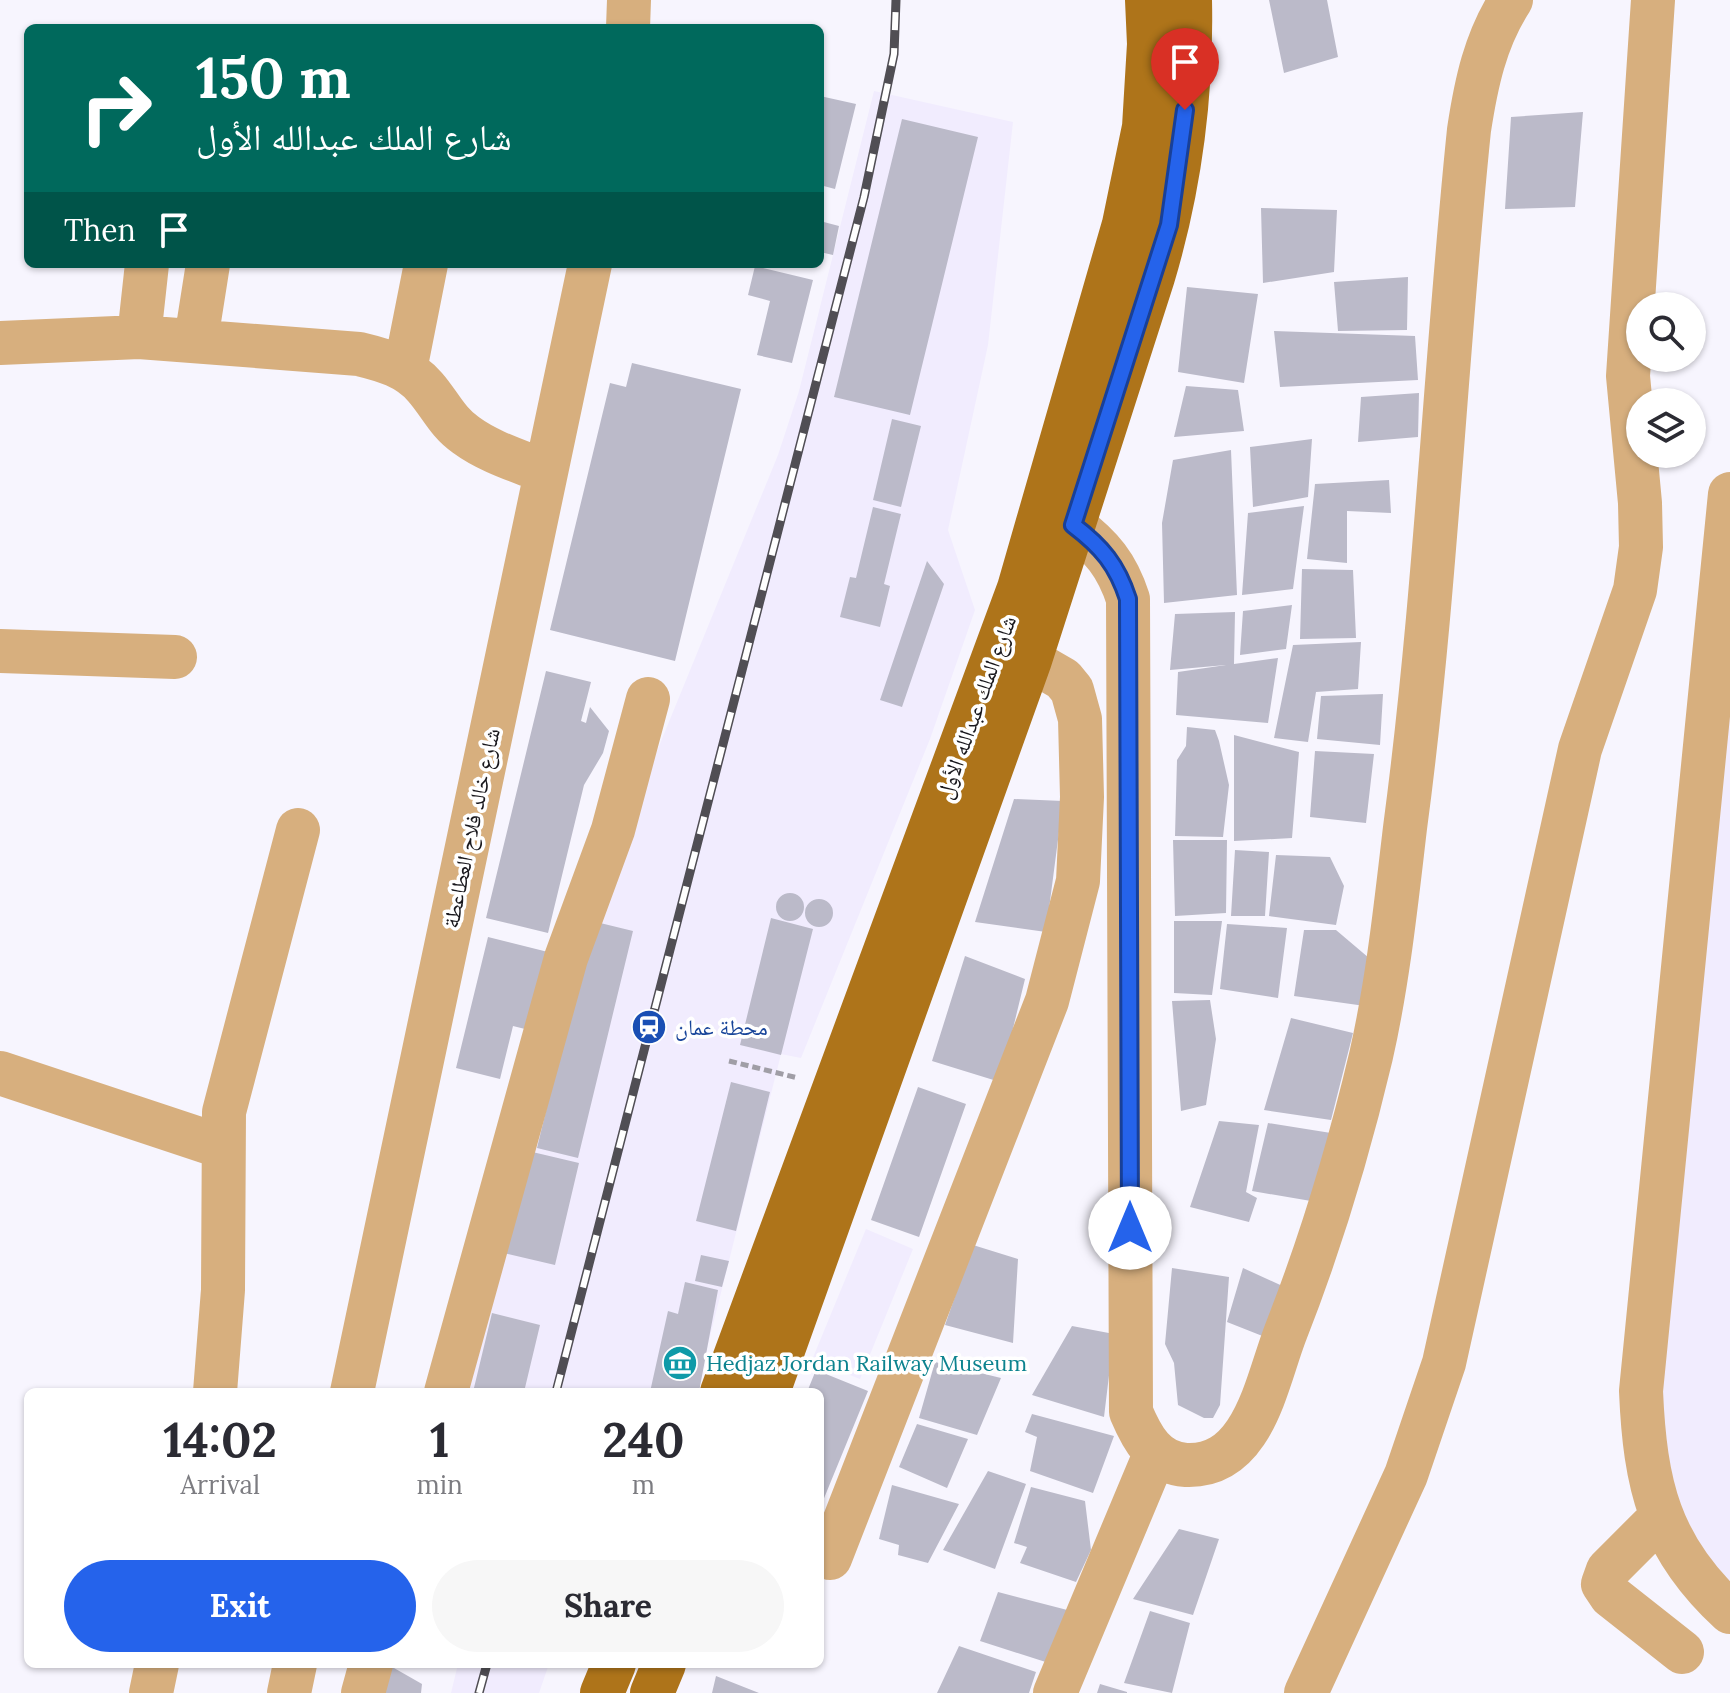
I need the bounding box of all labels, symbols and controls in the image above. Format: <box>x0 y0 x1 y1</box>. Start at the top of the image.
pin <box>1151 28 1219 110</box>
icon: arrive <box>1163 40 1207 84</box>
text: 150 m <box>196 42 351 113</box>
icon: right <box>64 56 168 160</box>
text: شارع الملك عبدالله الأول <box>196 114 512 160</box>
icon: arrive <box>152 208 196 252</box>
text: Then <box>64 211 136 249</box>
map controls <box>1626 292 1706 468</box>
button: search <box>1626 292 1706 372</box>
button: layers <box>1626 388 1706 468</box>
street label: شارع الملك عبدالله الأول <box>930 612 1022 802</box>
street label: شارع خالد فلاح العطاعطة <box>436 725 506 931</box>
station icon: محطة عمان <box>630 1008 668 1046</box>
place label: محطة عمان <box>675 1013 768 1041</box>
position arrow <box>1088 1186 1172 1270</box>
museum icon: Hedjaz Jordan Railway Museum <box>661 1344 699 1382</box>
place label: Hedjaz Jordan Railway Museum <box>706 1349 1027 1377</box>
text: 14:02 <box>163 1409 277 1470</box>
text: 1 <box>430 1409 449 1470</box>
text: 240 <box>602 1409 685 1470</box>
text: Arrival <box>181 1468 260 1501</box>
text: min <box>417 1468 463 1501</box>
text: m <box>632 1468 655 1501</box>
button: Exit <box>64 1560 416 1652</box>
button: Share <box>432 1560 784 1652</box>

